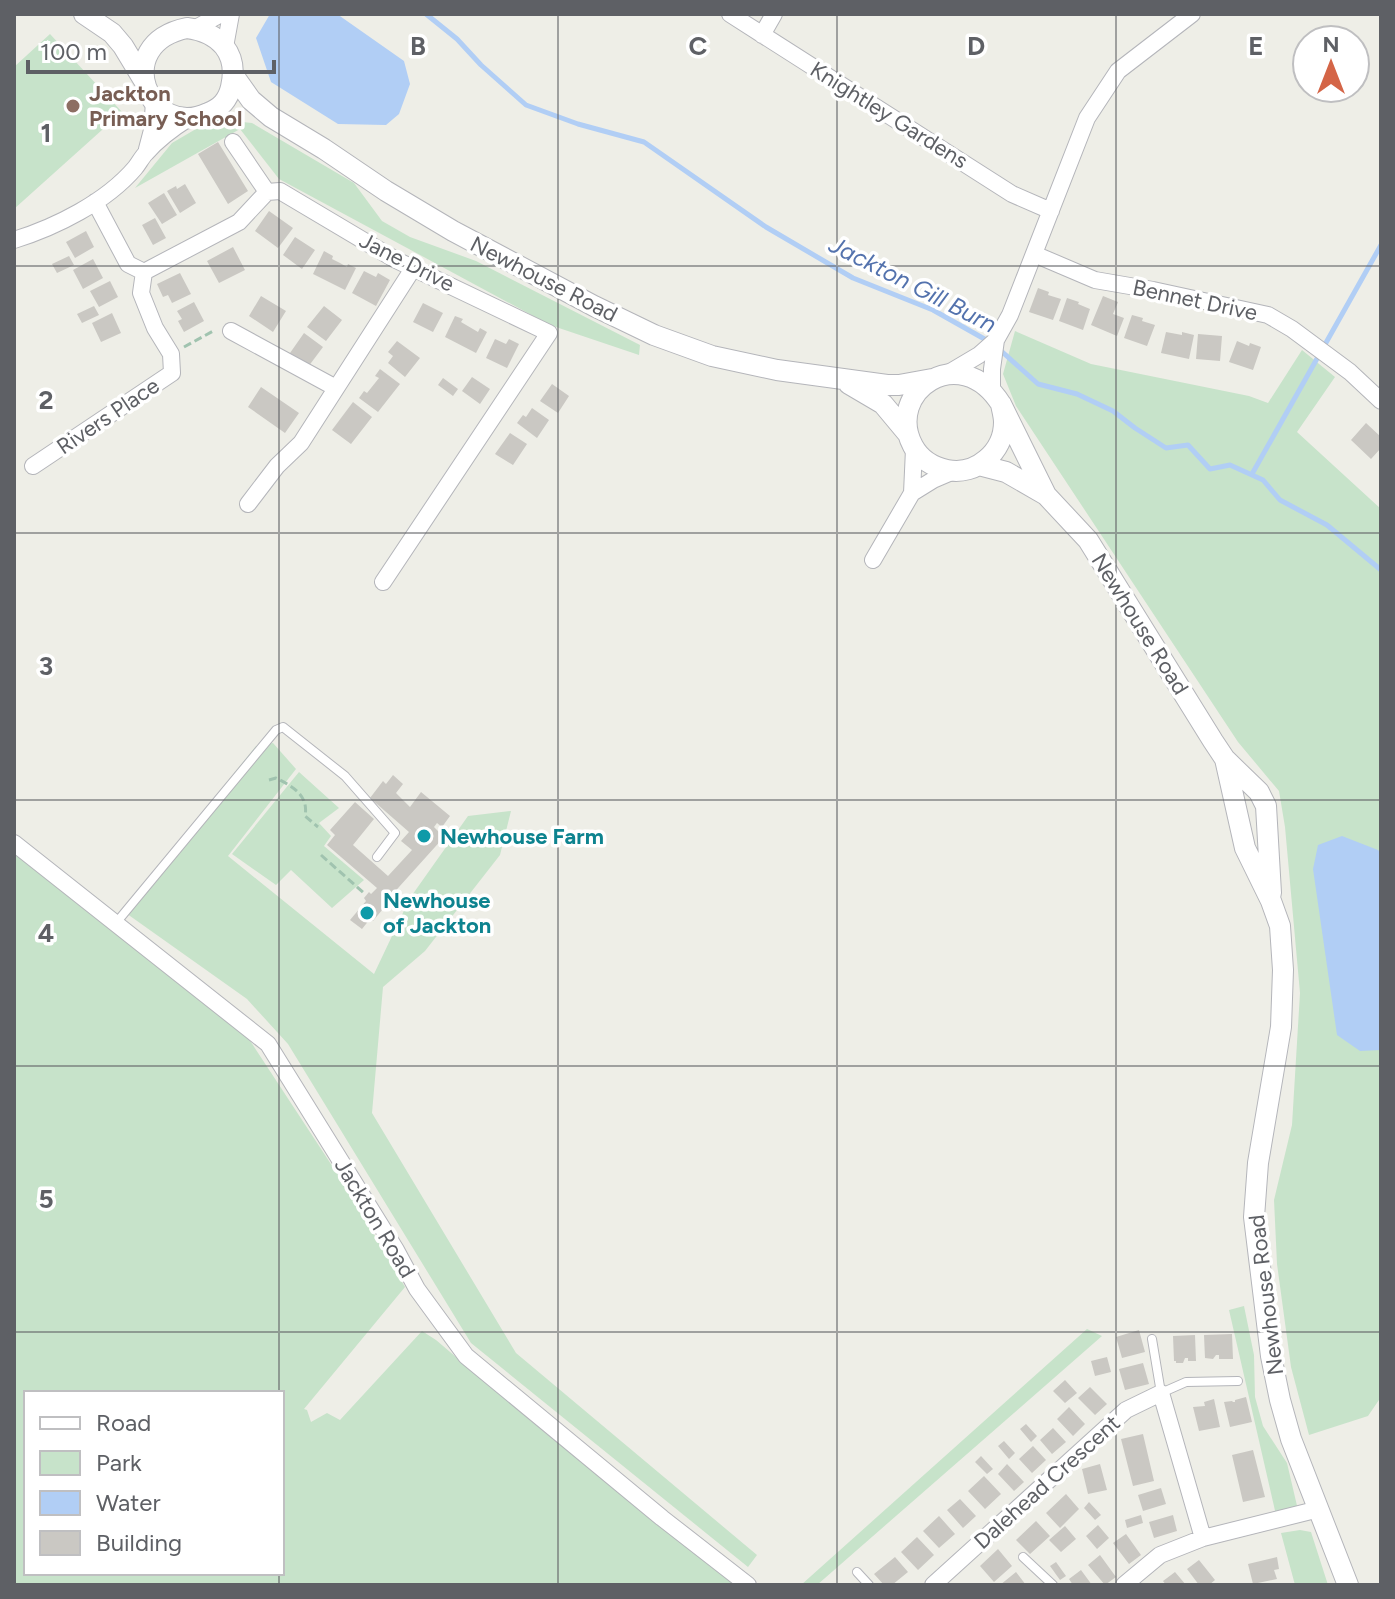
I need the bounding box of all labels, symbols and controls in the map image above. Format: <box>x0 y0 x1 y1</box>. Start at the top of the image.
scale bar <box>28 24 274 74</box>
north arrow <box>1291 24 1371 104</box>
text: B <box>410 30 426 62</box>
text: C <box>689 30 708 62</box>
text: D <box>967 30 985 62</box>
text: E <box>1248 30 1264 62</box>
text: N <box>1322 31 1340 58</box>
text: 100 m <box>40 37 107 66</box>
street label: Knightley Gardens <box>805 56 973 174</box>
place label: Jackton Primary School <box>89 80 242 132</box>
marker: Jackton Primary School <box>64 97 82 115</box>
text: 1 <box>41 117 51 149</box>
street label: Jane Drive <box>355 227 459 297</box>
water label: Jackton Gill Burn <box>824 229 1001 339</box>
street label: Newhouse Road <box>466 230 622 328</box>
street label: Bennet Drive <box>1130 274 1260 326</box>
street label: Rivers Place <box>52 372 164 460</box>
text: 2 <box>38 384 54 416</box>
street label: Newhouse Road <box>1086 548 1194 700</box>
text: 3 <box>39 650 53 682</box>
place label: Newhouse Farm <box>440 823 604 850</box>
marker: Newhouse Farm <box>415 827 433 845</box>
place label: Newhouse of Jackton <box>383 887 491 939</box>
marker: Newhouse of Jackton <box>358 904 376 922</box>
text: 4 <box>38 917 54 949</box>
street label: Jackton Road <box>329 1153 421 1283</box>
text: 5 <box>38 1183 54 1215</box>
street label: Newhouse Road <box>1243 1213 1289 1377</box>
legend <box>24 1391 284 1575</box>
text: Road <box>96 1408 151 1437</box>
street label: Dalehead Crescent <box>968 1409 1126 1555</box>
text: Park <box>96 1448 142 1477</box>
text: Water <box>96 1488 161 1517</box>
text: Building <box>96 1528 182 1557</box>

